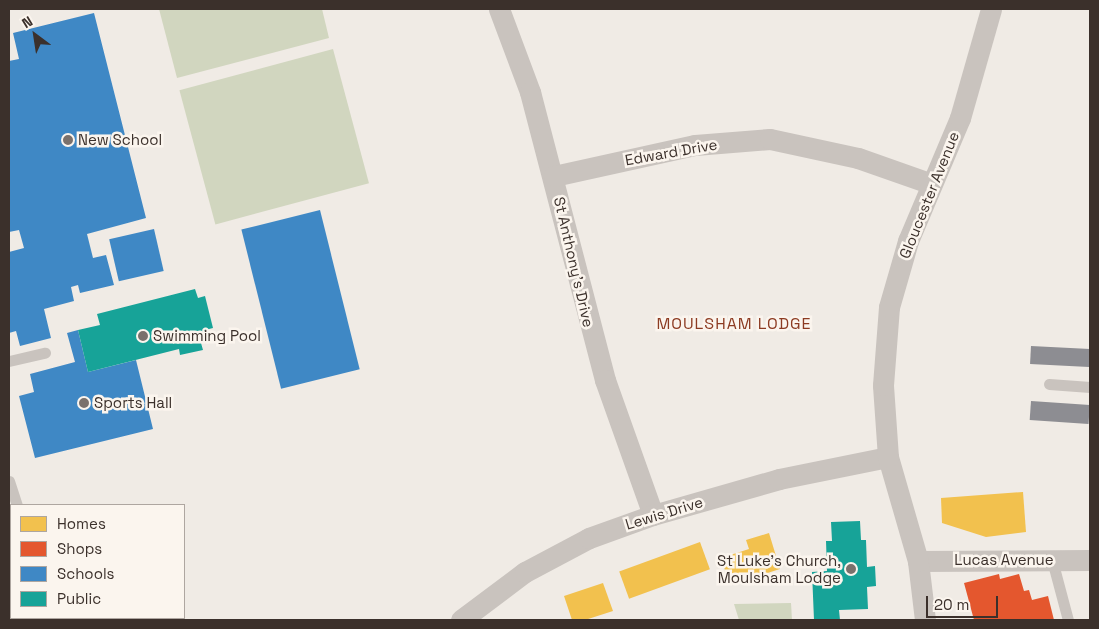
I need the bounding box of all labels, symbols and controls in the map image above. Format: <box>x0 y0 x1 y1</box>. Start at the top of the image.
north arrow <box>10 10 60 60</box>
text: N <box>19 12 36 32</box>
street label: Gloucester Avenue <box>895 129 963 261</box>
place label: New School <box>78 131 162 149</box>
marker: New School <box>62 134 74 146</box>
street label: Edward Drive <box>623 135 719 169</box>
street label: St Anthony's Drive <box>550 195 598 329</box>
district label: MOULSHAM LODGE <box>655 314 813 334</box>
place label: Swimming Pool <box>153 327 261 345</box>
marker: Swimming Pool <box>137 330 149 342</box>
place label: Sports Hall <box>94 394 172 412</box>
marker: Sports Hall <box>78 397 90 409</box>
street label: Lewis Drive <box>623 493 705 533</box>
legend <box>10 504 185 619</box>
text: Homes <box>57 514 106 533</box>
text: Shops <box>57 539 102 558</box>
place label: St Luke's Church, Moulsham Lodge <box>717 551 841 586</box>
street label: Lucas Avenue <box>954 551 1054 569</box>
marker: St Luke's Church, Moulsham Lodge <box>845 563 857 575</box>
text: Schools <box>57 564 114 583</box>
scale bar <box>929 586 1002 618</box>
text: Public <box>57 589 101 608</box>
text: 20 m <box>934 595 969 614</box>

